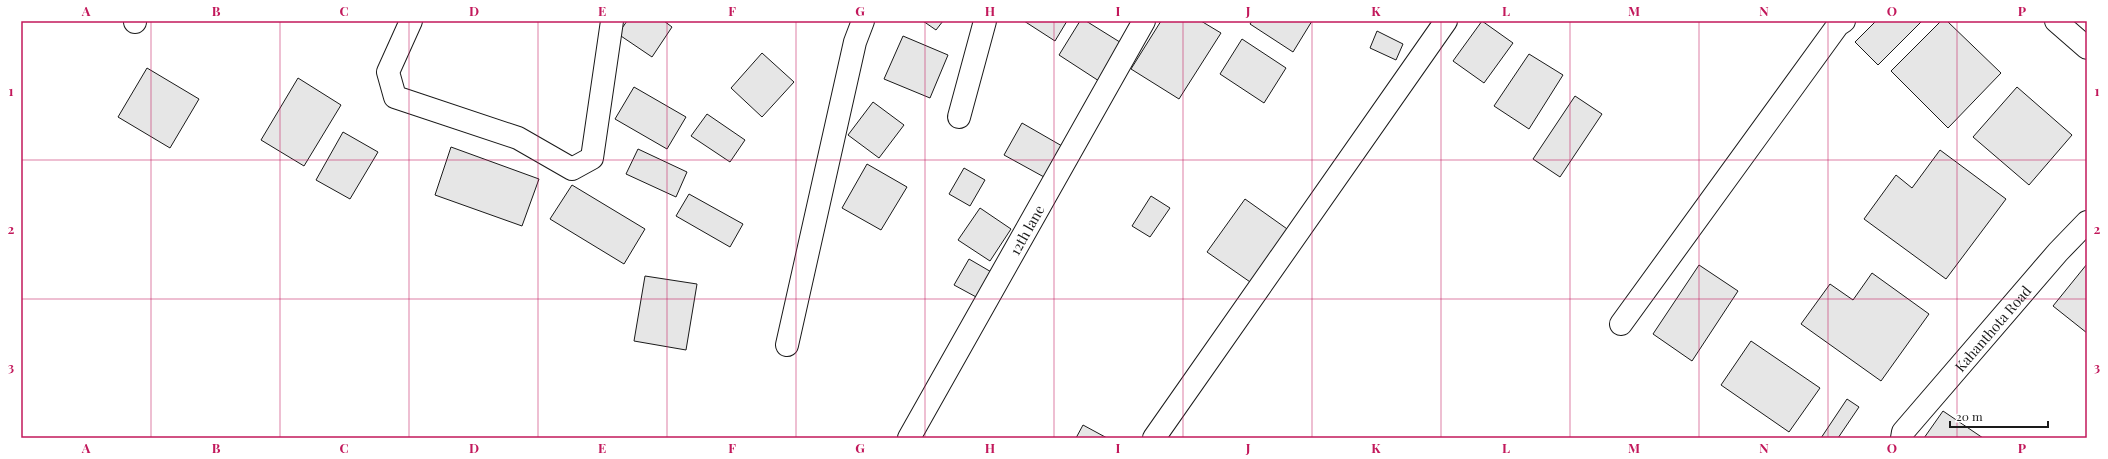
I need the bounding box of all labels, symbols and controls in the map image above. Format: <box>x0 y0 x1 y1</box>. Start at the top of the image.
text: A <box>81 2 91 19</box>
text: B <box>212 2 221 19</box>
text: C <box>339 2 349 19</box>
text: D <box>469 2 479 19</box>
text: E <box>598 2 606 19</box>
text: F <box>728 2 736 19</box>
text: G <box>855 2 865 19</box>
text: H <box>985 2 995 19</box>
text: I <box>1116 2 1121 19</box>
text: J <box>1245 2 1251 19</box>
text: K <box>1371 2 1381 19</box>
text: L <box>1502 2 1510 19</box>
text: M <box>1628 2 1640 19</box>
text: N <box>1759 2 1769 19</box>
text: O <box>1887 2 1897 19</box>
text: P <box>2018 2 2027 19</box>
text: 1 <box>9 82 14 99</box>
text: 1 <box>2095 82 2100 99</box>
street label: 12th lane <box>1005 201 1048 258</box>
text: 2 <box>8 220 15 237</box>
text: 2 <box>2094 220 2101 237</box>
street label: Kahanthota Road <box>1950 281 2035 375</box>
text: 3 <box>8 358 14 375</box>
text: 3 <box>2094 358 2100 375</box>
scale bar <box>1950 403 2048 429</box>
text: 20 m <box>1956 408 1983 424</box>
text: A <box>81 439 91 456</box>
text: B <box>212 439 221 456</box>
text: C <box>339 439 349 456</box>
text: D <box>469 439 479 456</box>
text: E <box>598 439 606 456</box>
text: F <box>728 439 736 456</box>
text: G <box>855 439 865 456</box>
text: H <box>985 439 995 456</box>
text: I <box>1116 439 1121 456</box>
text: J <box>1245 439 1251 456</box>
text: K <box>1371 439 1381 456</box>
text: L <box>1502 439 1510 456</box>
text: M <box>1628 439 1640 456</box>
text: N <box>1759 439 1769 456</box>
text: O <box>1887 439 1897 456</box>
text: P <box>2018 439 2027 456</box>

